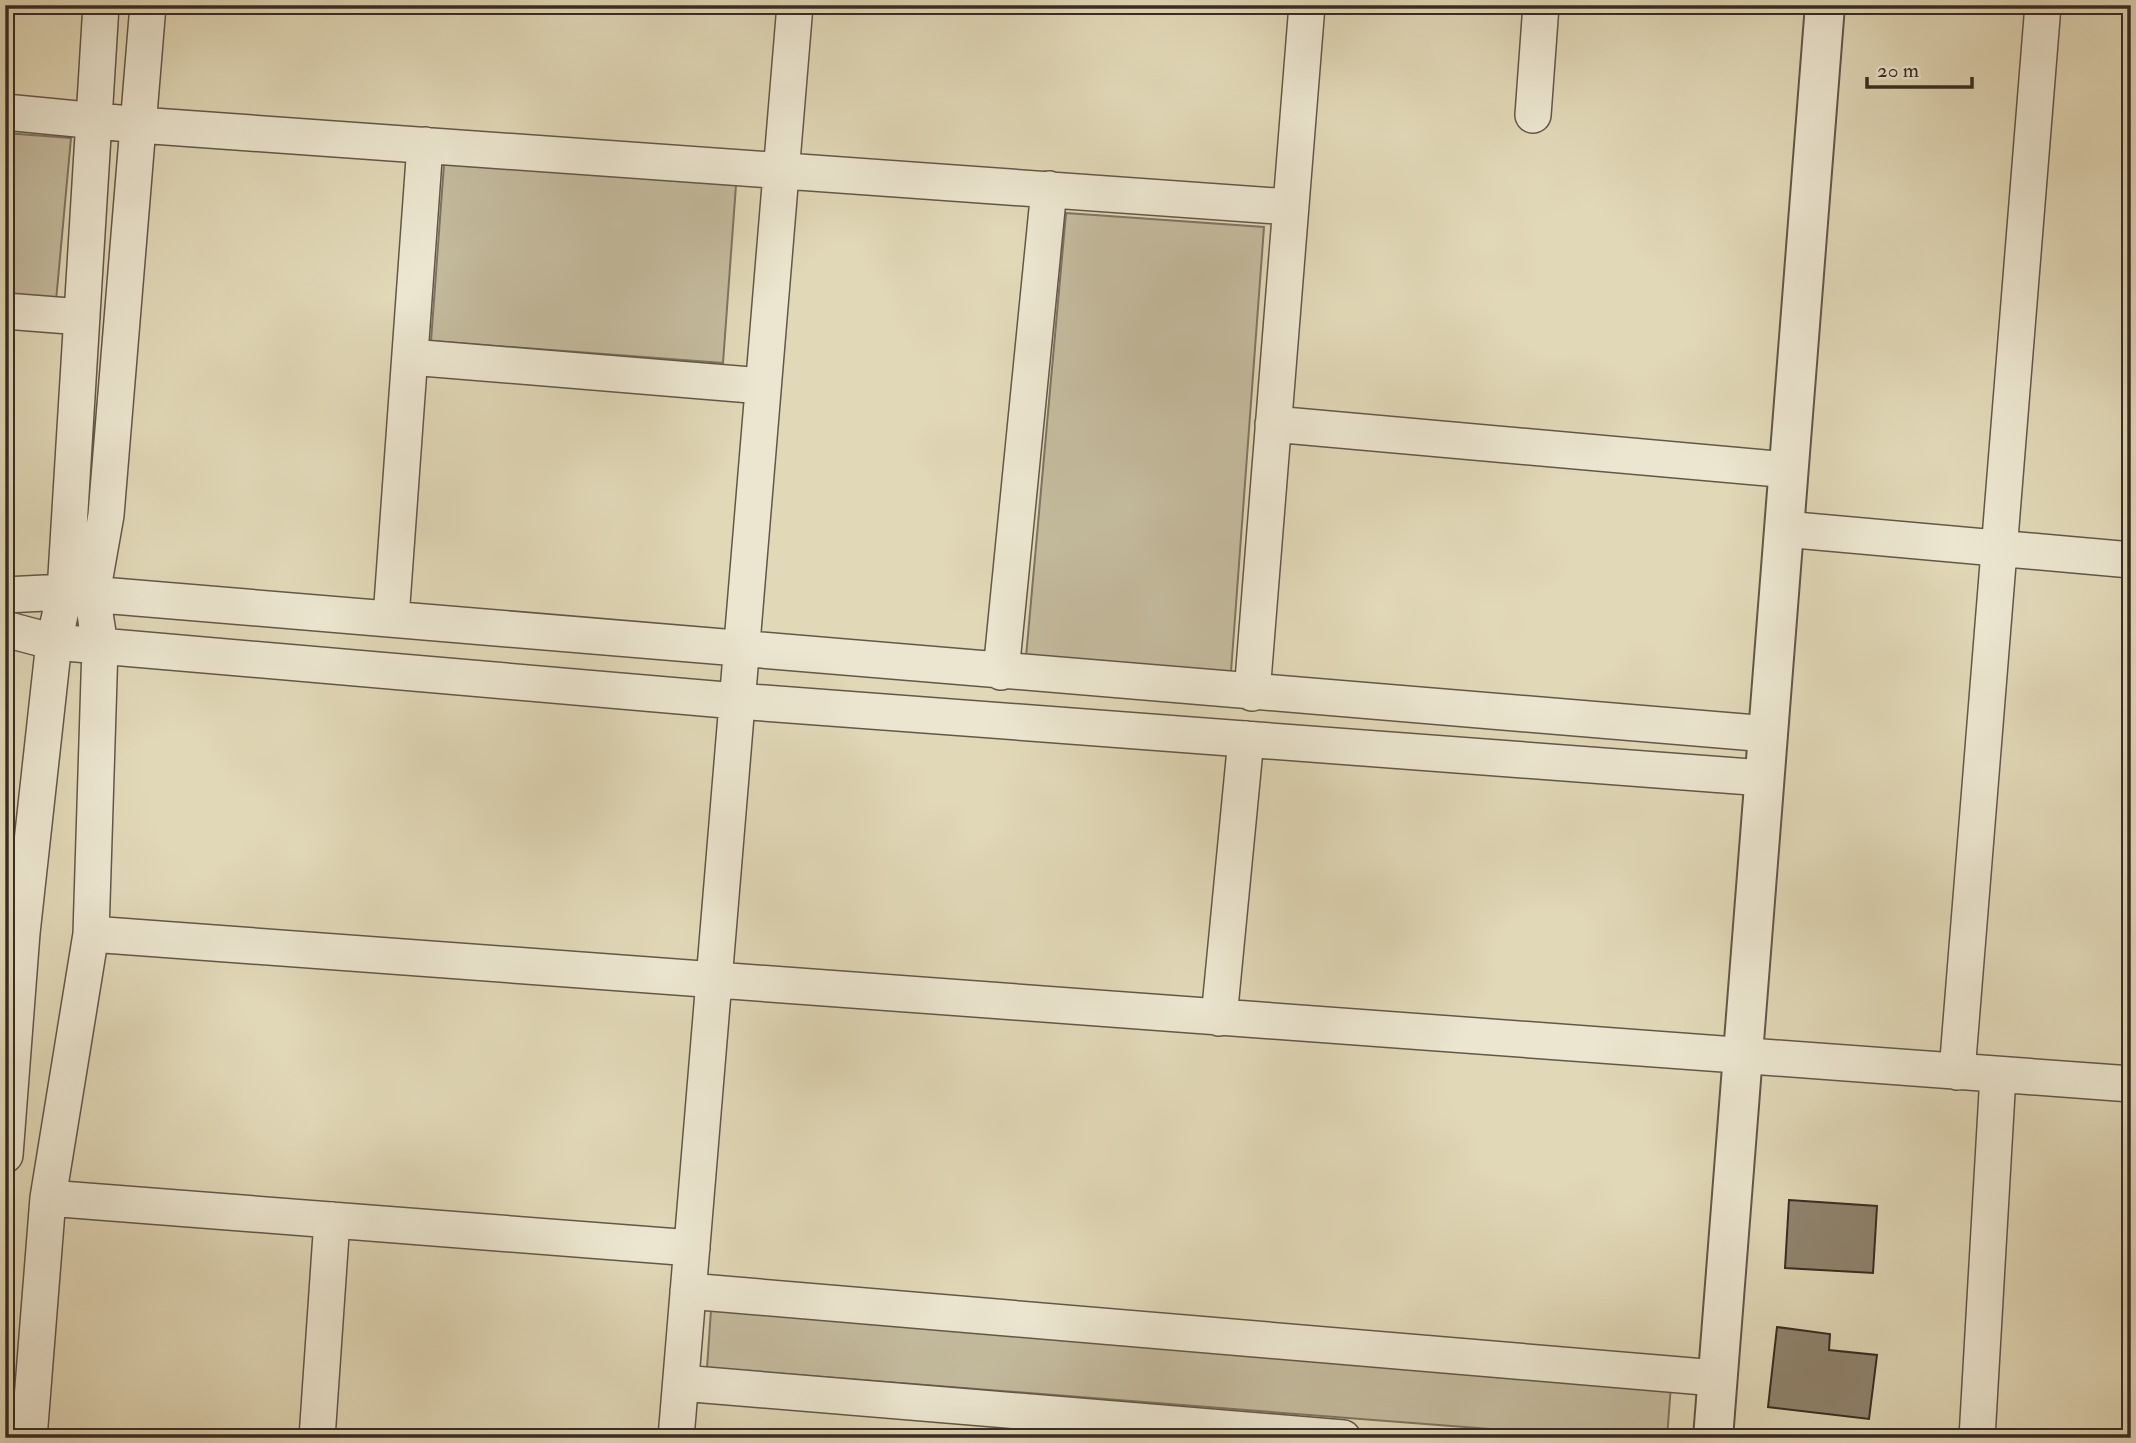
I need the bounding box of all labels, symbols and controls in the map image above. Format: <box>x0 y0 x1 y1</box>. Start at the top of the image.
scale bar <box>1867 46 1972 90</box>
text: 20 m <box>1877 57 1919 84</box>

